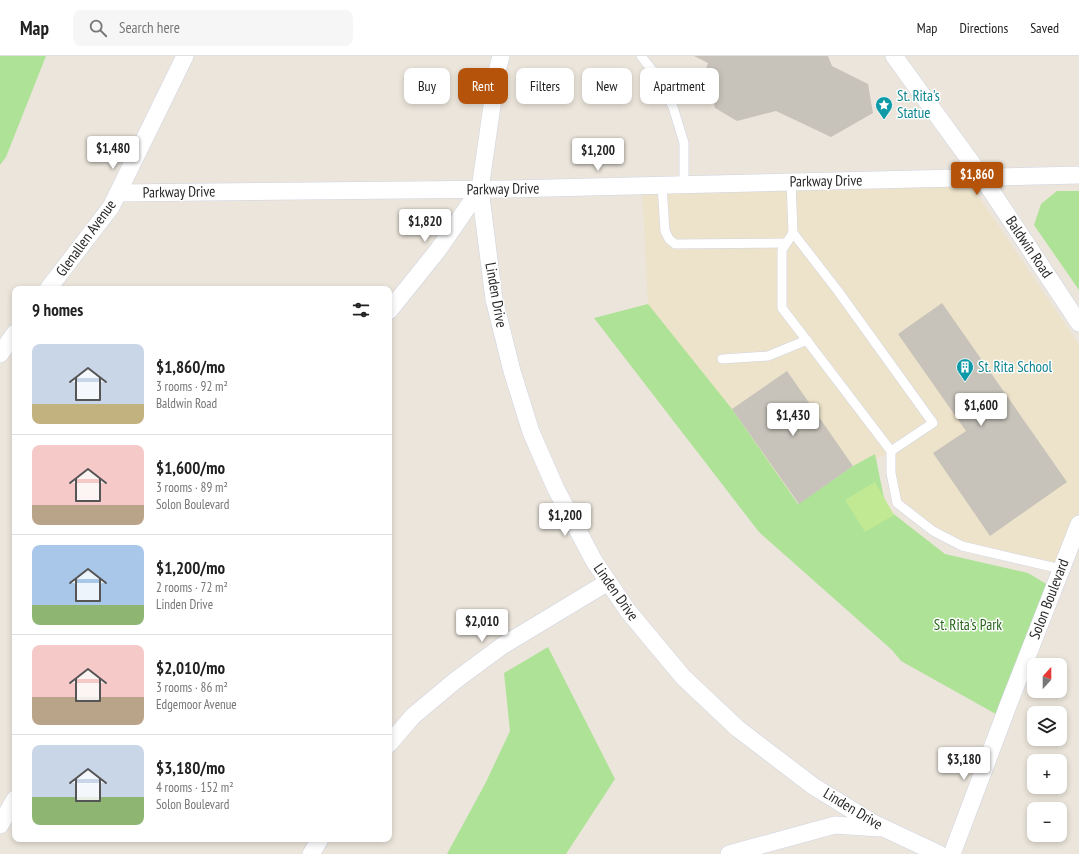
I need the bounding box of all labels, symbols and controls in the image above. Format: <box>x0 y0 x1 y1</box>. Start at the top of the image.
search box <box>73 10 353 46</box>
text: Map <box>20 16 49 40</box>
icon: search <box>87 17 109 39</box>
text: Search here <box>119 18 180 37</box>
text: Map <box>917 19 937 37</box>
text: Directions <box>959 19 1008 37</box>
text: Saved <box>1030 19 1059 37</box>
chip: Buy <box>404 68 450 104</box>
chip: Rent <box>458 68 508 104</box>
chip: Filters <box>516 68 574 104</box>
chip: New <box>582 68 632 104</box>
chip: Apartment <box>640 68 719 104</box>
place label: St. Rita's Statue <box>897 86 940 122</box>
place icon: St. Rita's Statue <box>874 95 894 120</box>
pin: $1,480 <box>80 136 146 170</box>
pin: $1,200 <box>565 138 631 172</box>
text: $1,480 <box>96 140 130 157</box>
text: $1,200 <box>581 142 615 159</box>
pin: $1,860 <box>944 162 1010 196</box>
text: $1,860 <box>960 166 994 183</box>
street label: Parkway Drive <box>789 170 863 191</box>
street label: Parkway Drive <box>466 178 540 199</box>
street label: Parkway Drive <box>142 181 216 202</box>
street label: Glenallen Avenue <box>51 196 120 280</box>
pin: $1,820 <box>392 209 458 243</box>
street label: Baldwin Road <box>1002 212 1057 281</box>
text: $1,820 <box>408 213 442 230</box>
street label: Linden Drive <box>481 261 512 329</box>
text: 9 homes <box>32 299 83 321</box>
icon: filters <box>350 299 372 321</box>
text: $1,860/mo <box>156 356 225 378</box>
building icon: St. Rita School <box>955 357 975 382</box>
place label: St. Rita School <box>978 357 1052 376</box>
icon: home <box>64 360 112 408</box>
text: 3 rooms · 92 m² <box>156 378 228 395</box>
pin: $1,600 <box>948 393 1014 427</box>
text: Baldwin Road <box>156 395 217 412</box>
text: $1,600 <box>964 397 998 414</box>
pin: $1,430 <box>760 403 826 437</box>
text: $1,430 <box>776 407 810 424</box>
text: $1,600/mo <box>156 457 225 479</box>
icon: home <box>64 461 112 509</box>
text: 3 rooms · 89 m² <box>156 479 228 496</box>
text: Solon Boulevard <box>156 496 229 513</box>
pin: $1,200 <box>532 503 598 537</box>
text: $1,200 <box>548 507 582 524</box>
street label: Solon Boulevard <box>1025 556 1073 642</box>
text: $1,200/mo <box>156 557 225 579</box>
street label: Linden Drive <box>590 559 643 624</box>
icon: home <box>64 561 112 609</box>
text: 2 rooms · 72 m² <box>156 579 228 596</box>
text: Linden Drive <box>156 596 213 613</box>
pin: $2,010 <box>449 609 515 643</box>
text: $2,010 <box>465 613 499 630</box>
park label: St. Rita's Park <box>934 615 1002 634</box>
text: $2,010/mo <box>156 657 225 679</box>
north arrow <box>1027 658 1067 698</box>
map controls <box>1027 658 1067 842</box>
icon: home <box>64 661 112 709</box>
text: 3 rooms · 86 m² <box>156 679 228 696</box>
text: Edgemoor Avenue <box>156 696 237 713</box>
button: layers <box>1027 706 1067 746</box>
pin: $3,180 <box>931 747 997 781</box>
text: $3,180 <box>947 751 981 768</box>
button: + <box>1027 754 1067 794</box>
text: $3,180/mo <box>156 757 225 779</box>
icon: home <box>64 761 112 809</box>
text: 4 rooms · 152 m² <box>156 779 234 796</box>
street label: Linden Drive <box>820 783 886 834</box>
text: Solon Boulevard <box>156 796 229 813</box>
button: − <box>1027 802 1067 842</box>

